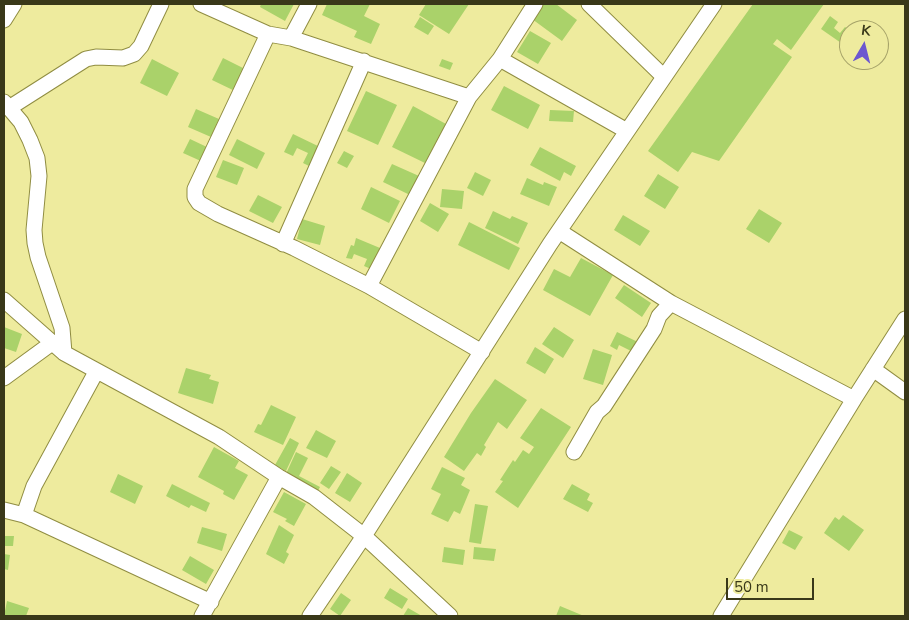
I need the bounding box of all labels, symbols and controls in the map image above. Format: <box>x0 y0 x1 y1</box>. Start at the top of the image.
north arrow <box>839 20 889 70</box>
text: K <box>860 21 872 41</box>
scale bar <box>729 568 816 600</box>
text: 50 m <box>734 577 769 597</box>

